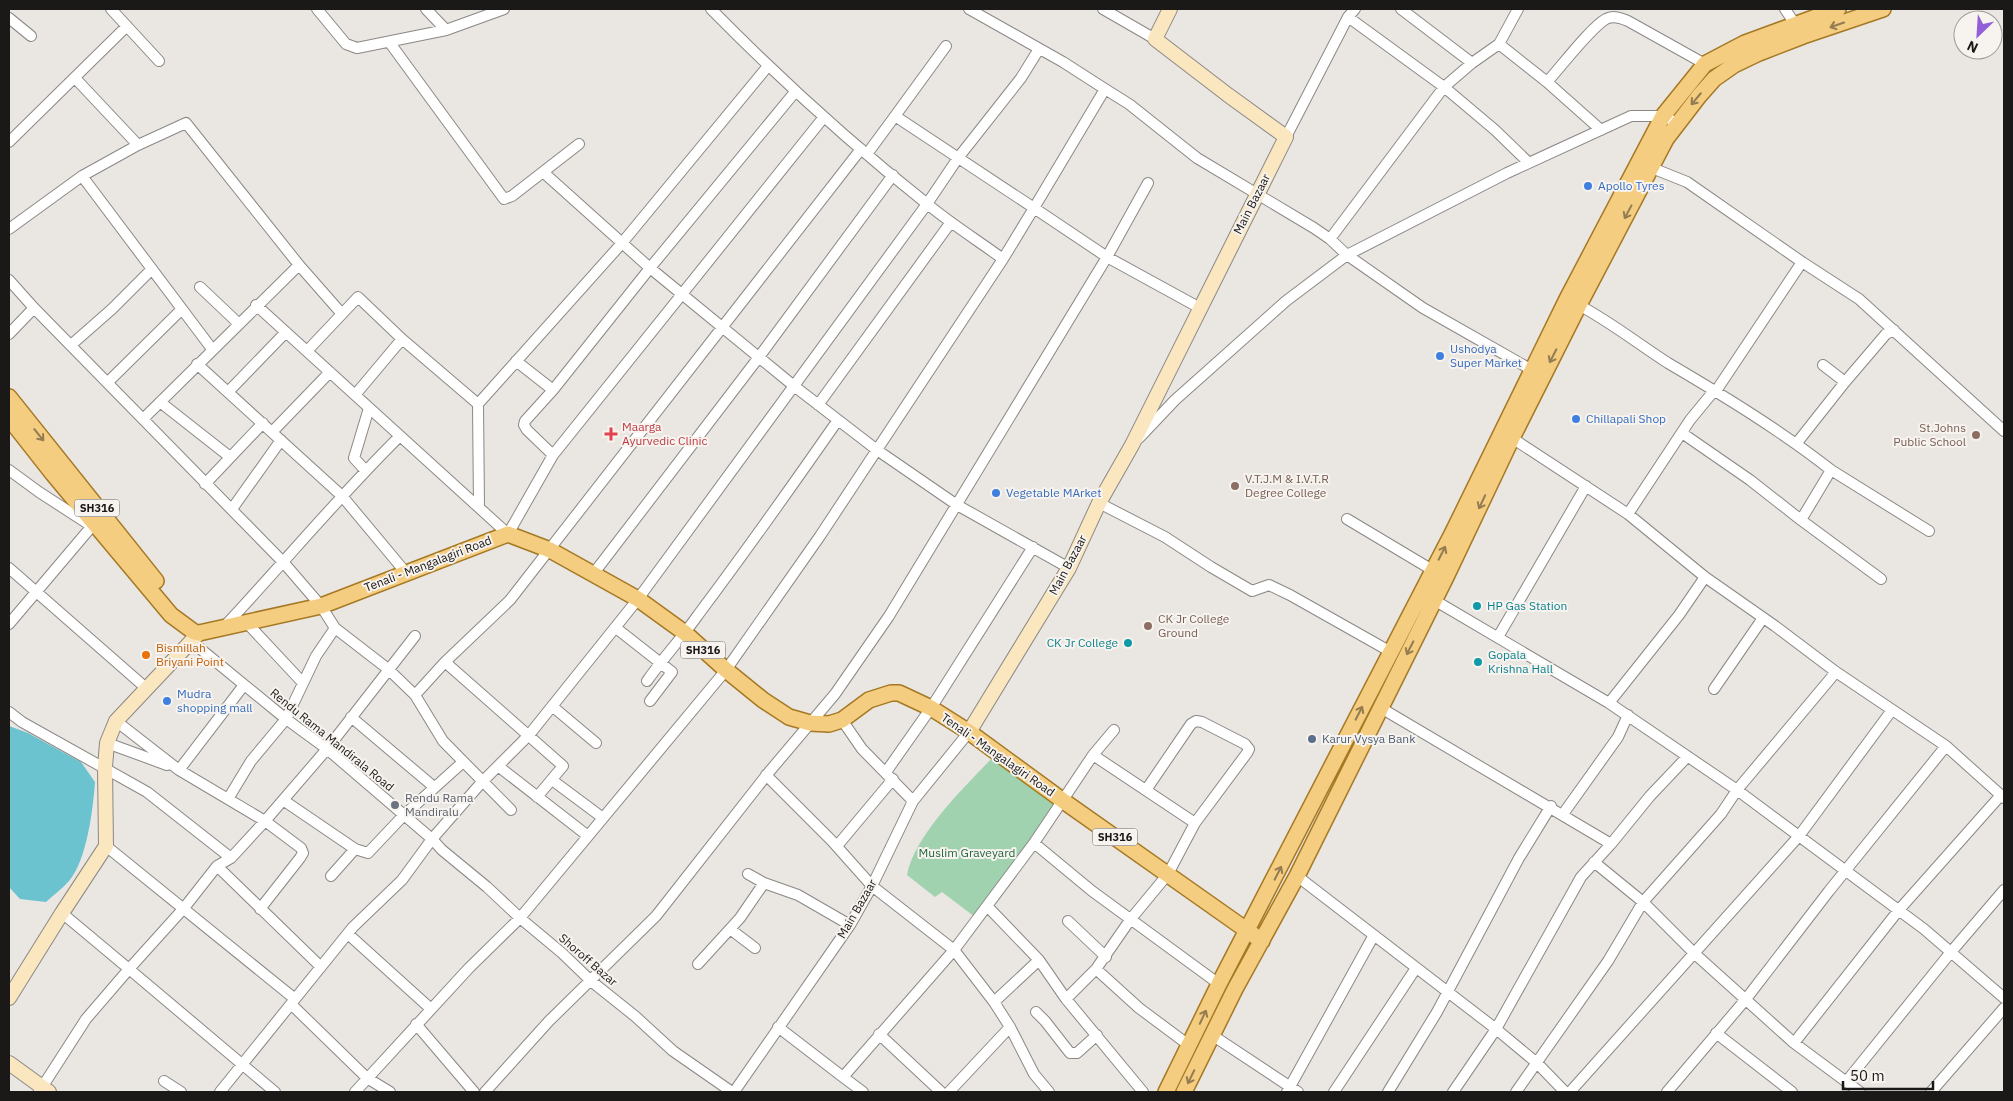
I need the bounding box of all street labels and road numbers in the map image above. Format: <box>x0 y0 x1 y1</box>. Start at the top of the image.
street label: Main Bazaar <box>1230 171 1273 237</box>
road number: SH316 <box>74 499 120 516</box>
street label: Tenali - Mangalagiri Road <box>362 532 494 595</box>
street label: Main Bazaar <box>1045 532 1090 597</box>
road number: SH316 <box>680 642 726 658</box>
street label: Rendu Rama Mandirala Road <box>267 685 397 794</box>
street label: Tenali - Mangalagiri Road <box>939 710 1058 799</box>
road number: SH316 <box>1092 829 1138 846</box>
street label: Main Bazaar <box>834 876 880 941</box>
street label: Shoroff Bazar <box>556 930 621 990</box>

